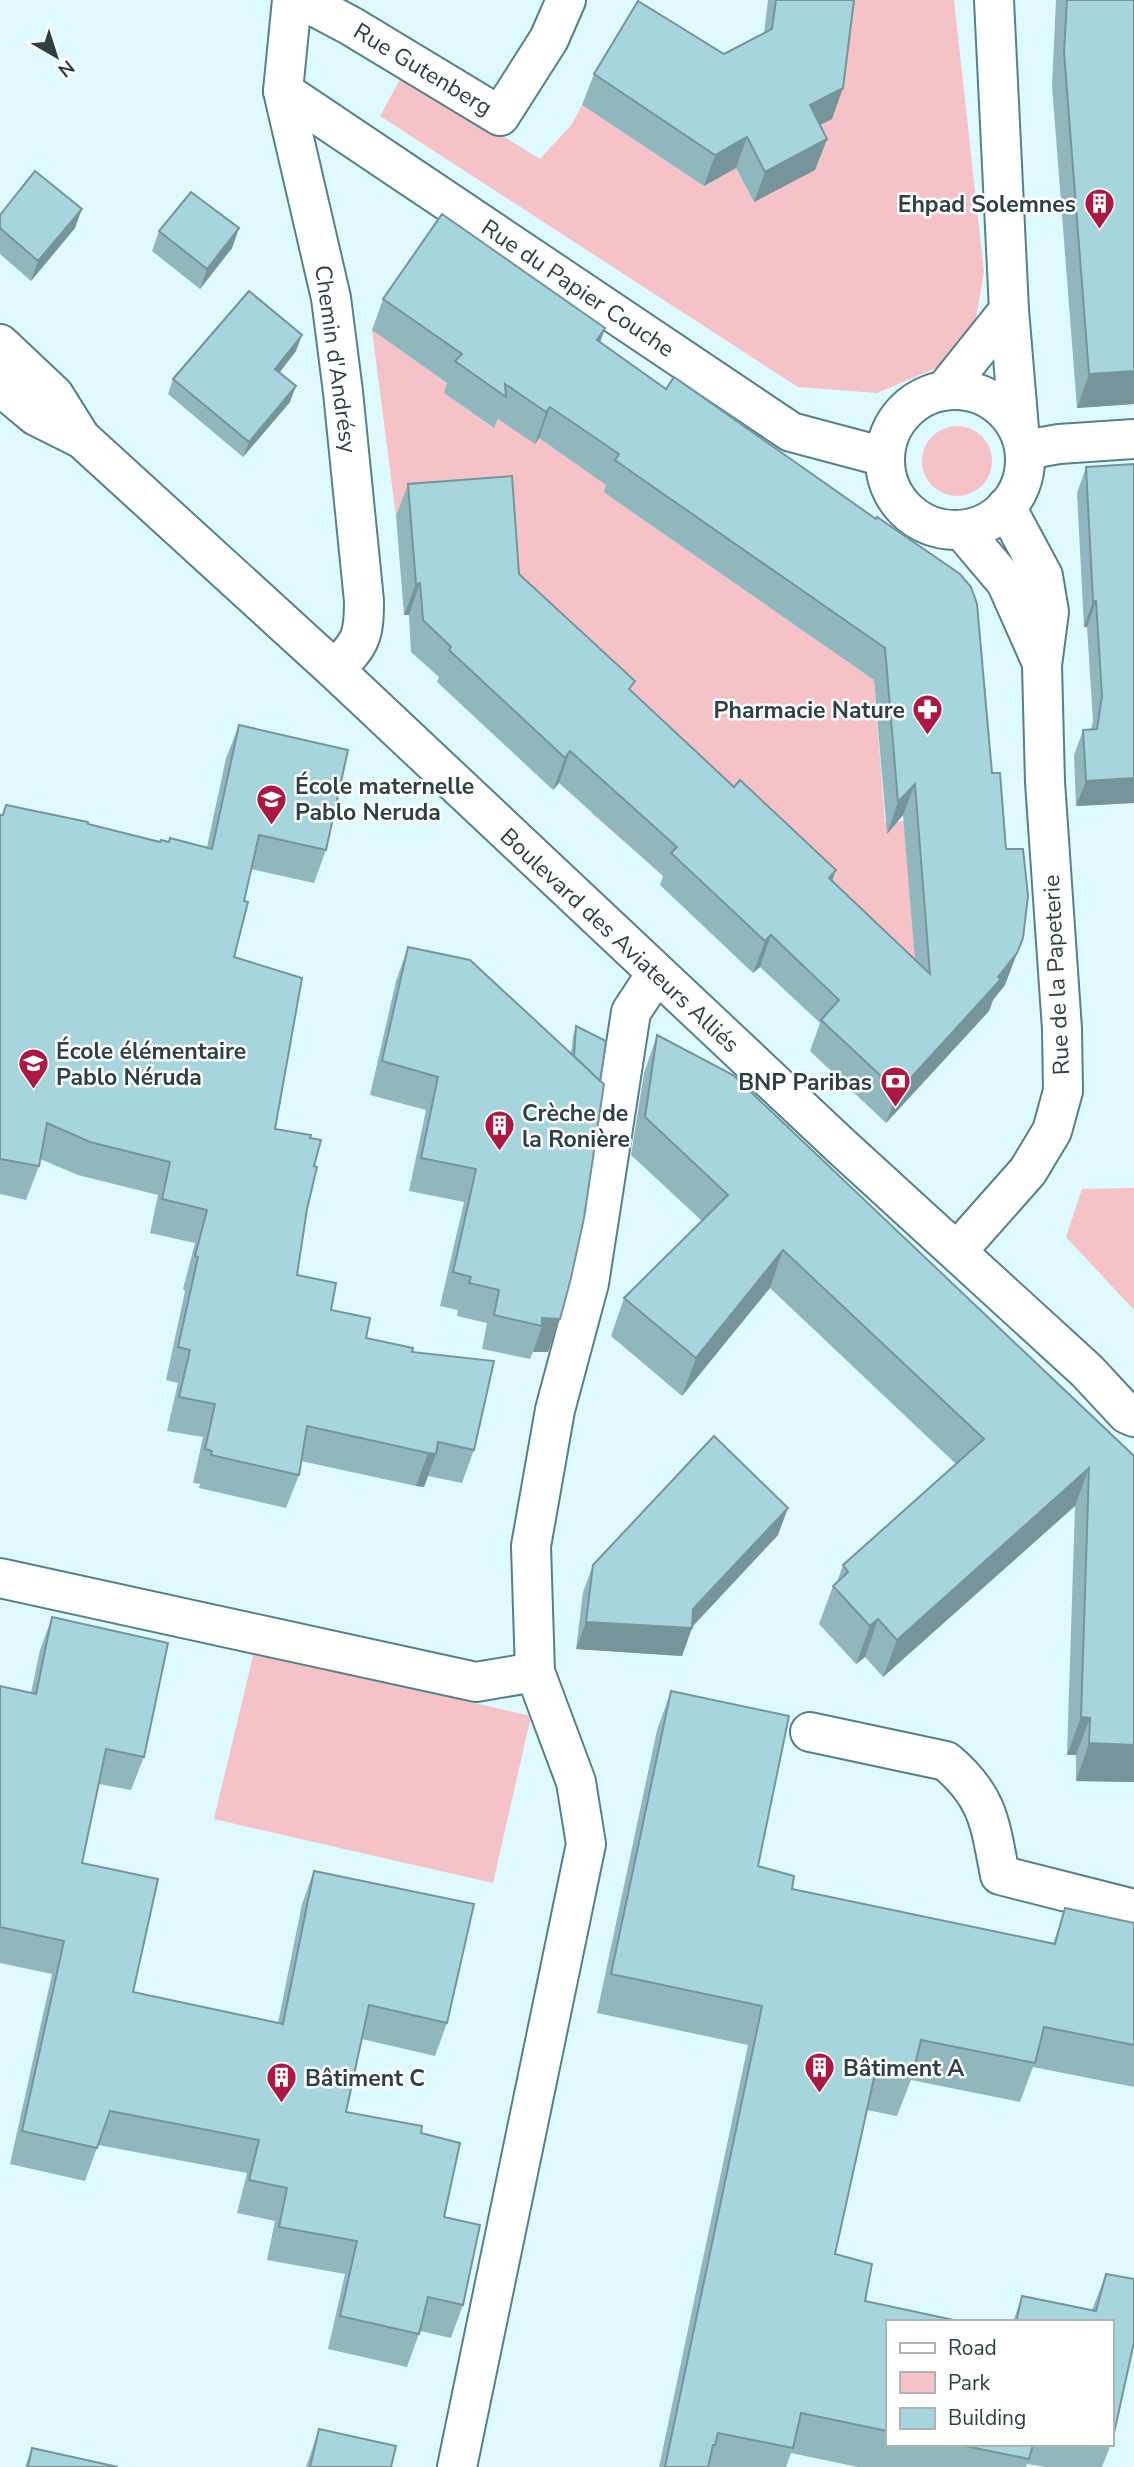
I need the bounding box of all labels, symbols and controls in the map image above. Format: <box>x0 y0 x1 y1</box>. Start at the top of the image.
street label: Rue Gutenberg <box>348 16 498 123</box>
north arrow <box>21 21 91 91</box>
text: N <box>52 54 80 83</box>
building icon: Ehpad Solemnes <box>1082 187 1116 231</box>
place label: Ehpad Solemnes <box>898 189 1076 220</box>
street label: Rue du Papier Couche <box>475 212 680 365</box>
street label: Chemin d'Andrésy <box>307 263 364 455</box>
pharmacy icon: Pharmacie Nature <box>911 693 945 737</box>
place label: Pharmacie Nature <box>714 695 905 726</box>
place label: École maternelle Pablo Neruda <box>295 771 474 828</box>
school or university icon: École maternelle Pablo Neruda <box>255 782 289 826</box>
street label: Boulevard des Aviateurs Alliés <box>493 821 746 1060</box>
street label: Rue de la Papeterie <box>1036 874 1077 1076</box>
place label: École élémentaire Pablo Néruda <box>56 1036 246 1093</box>
school or university icon: École élémentaire Pablo Néruda <box>16 1047 50 1091</box>
bank icon: BNP Paribas <box>878 1065 912 1109</box>
place label: BNP Paribas <box>738 1067 872 1098</box>
place label: Crèche de la Ronière <box>522 1098 630 1155</box>
building icon: Crèche de la Ronière <box>482 1109 516 1153</box>
building icon: Bâtiment A <box>803 2051 837 2095</box>
place label: Bâtiment A <box>843 2053 965 2084</box>
building icon: Bâtiment C <box>265 2061 299 2105</box>
place label: Bâtiment C <box>305 2063 425 2094</box>
legend <box>886 2320 1113 2446</box>
text: Road <box>948 2334 997 2362</box>
text: Park <box>948 2369 990 2397</box>
text: Building <box>948 2404 1026 2432</box>

